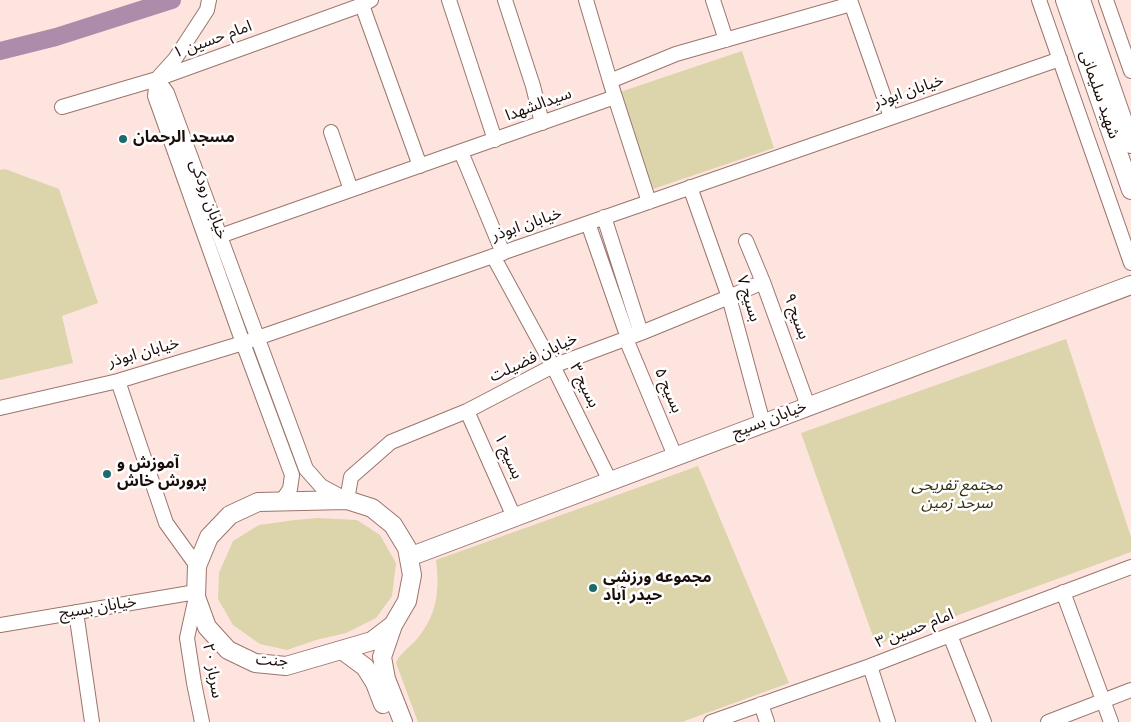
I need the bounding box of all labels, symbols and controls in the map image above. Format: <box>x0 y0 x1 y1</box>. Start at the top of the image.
street label: امام حسین ۱ <box>171 18 255 64</box>
street label: شهید سلیمانی <box>1074 48 1122 142</box>
street label: خیابان ابوذر <box>871 72 947 114</box>
street label: سیدالشهدا <box>503 85 575 127</box>
place label: مسجد الرحمان <box>133 129 235 149</box>
marker: مسجد الرحمان <box>117 133 129 145</box>
street label: خیابان رودکی <box>184 158 230 242</box>
street label: خیابان ابوذر <box>489 205 565 247</box>
street label: بسیج ۷ <box>731 274 763 324</box>
street label: بسیج ۹ <box>778 291 812 343</box>
street label: خیابان فضیلت <box>487 330 581 388</box>
street label: خیابان ابوذر <box>106 335 182 373</box>
street label: بسیج ۳ <box>564 360 602 412</box>
street label: بسیج ۵ <box>649 365 685 417</box>
street label: خیابان بسیج <box>730 398 810 444</box>
street label: بسیج ۱ <box>489 431 525 483</box>
place label: آموزش و پرورش خاش <box>117 455 207 493</box>
marker: آموزش و پرورش خاش <box>101 468 113 480</box>
park label: مجتمع تفریحی سرحد زمین <box>911 477 1003 515</box>
place label: مجموعه ورزشی حیدر آباد <box>603 569 712 607</box>
marker: مجموعه ورزشی حیدر آباد <box>587 582 599 594</box>
street label: خیابان بسیج <box>58 593 138 625</box>
street label: امام حسین ۳ <box>873 606 957 654</box>
street label: سرباز ۲۰ <box>197 642 225 700</box>
street label: جنت <box>255 651 289 673</box>

